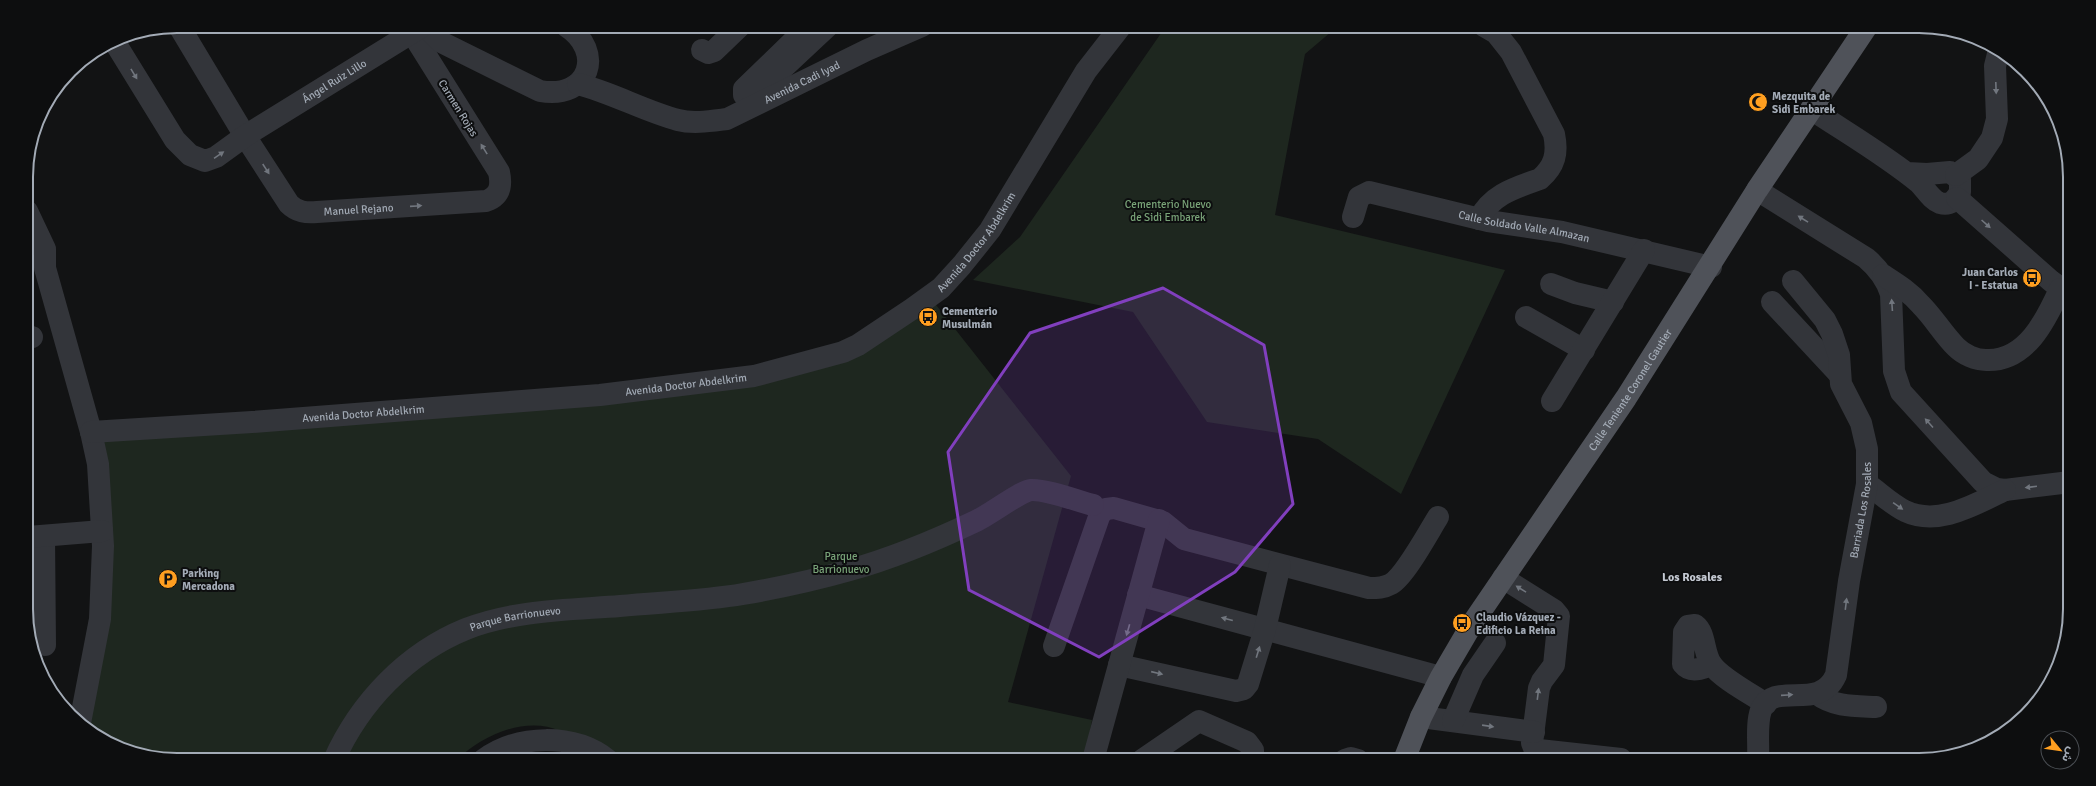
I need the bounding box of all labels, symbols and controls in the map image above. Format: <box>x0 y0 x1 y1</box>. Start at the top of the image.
street label: Ángel Ruiz Lillo <box>299 56 369 106</box>
street label: Avenida Cadi Iyad <box>762 58 842 106</box>
one-way arrow <box>131 68 138 80</box>
street label: Carmen Rojas <box>435 77 481 139</box>
one-way arrow <box>1993 82 1999 95</box>
place label: Mezquita de Sidi Embarek <box>1772 90 1835 116</box>
mosque icon: Mezquita de Sidi Embarek <box>1747 91 1769 113</box>
one-way arrow <box>481 143 488 155</box>
one-way arrow <box>213 151 224 158</box>
one-way arrow <box>263 163 270 174</box>
street label: Avenida Doctor Abdelkrim <box>934 189 1018 295</box>
park label: Cementerio Nuevo de Sidi Embarek <box>1125 198 1211 224</box>
street label: Manuel Rejano <box>323 201 394 218</box>
one-way arrow <box>410 202 422 209</box>
street label: Calle Soldado Valle Almazan <box>1457 208 1591 245</box>
one-way arrow <box>1798 215 1808 223</box>
one-way arrow <box>1981 219 1992 228</box>
place label: Juan Carlos I - Estatua <box>1962 266 2018 292</box>
bus stop icon: Juan Carlos I - Estatua <box>2021 267 2043 289</box>
one-way arrow <box>1889 299 1896 311</box>
place label: Cementerio Musulmán <box>942 305 998 331</box>
bus stop icon: Cementerio Musulmán <box>917 306 939 328</box>
street label: Calle Teniente Coronel Gautier <box>1586 326 1674 453</box>
street label: Avenida Doctor Abdelkrim <box>624 370 748 398</box>
street label: Avenida Doctor Abdelkrim <box>302 402 425 425</box>
one-way arrow <box>1924 418 1934 428</box>
street label: Barriada Los Rosales <box>1847 462 1874 559</box>
one-way arrow <box>2025 484 2037 490</box>
one-way arrow <box>1893 502 1904 510</box>
park label: Parque Barrionuevo <box>812 550 870 576</box>
place label: Parking Mercadona <box>182 567 235 593</box>
parking icon: Parking Mercadona <box>157 568 179 590</box>
district label: Los Rosales <box>1662 570 1723 585</box>
one-way arrow <box>1516 585 1526 593</box>
one-way arrow <box>1843 598 1849 610</box>
street label: Parque Barrionuevo <box>468 604 562 634</box>
place label: Claudio Vázquez - Edificio La Reina <box>1476 611 1561 637</box>
bus stop icon: Claudio Vázquez - Edificio La Reina <box>1451 612 1473 634</box>
one-way arrow <box>1221 616 1233 622</box>
one-way arrow <box>1125 623 1131 636</box>
one-way arrow <box>1255 646 1261 658</box>
one-way arrow <box>1150 671 1163 677</box>
one-way arrow <box>1535 687 1542 700</box>
one-way arrow <box>1781 692 1793 699</box>
one-way arrow <box>1482 723 1494 729</box>
north arrow <box>2040 730 2080 770</box>
text: ش <box>2059 745 2078 764</box>

